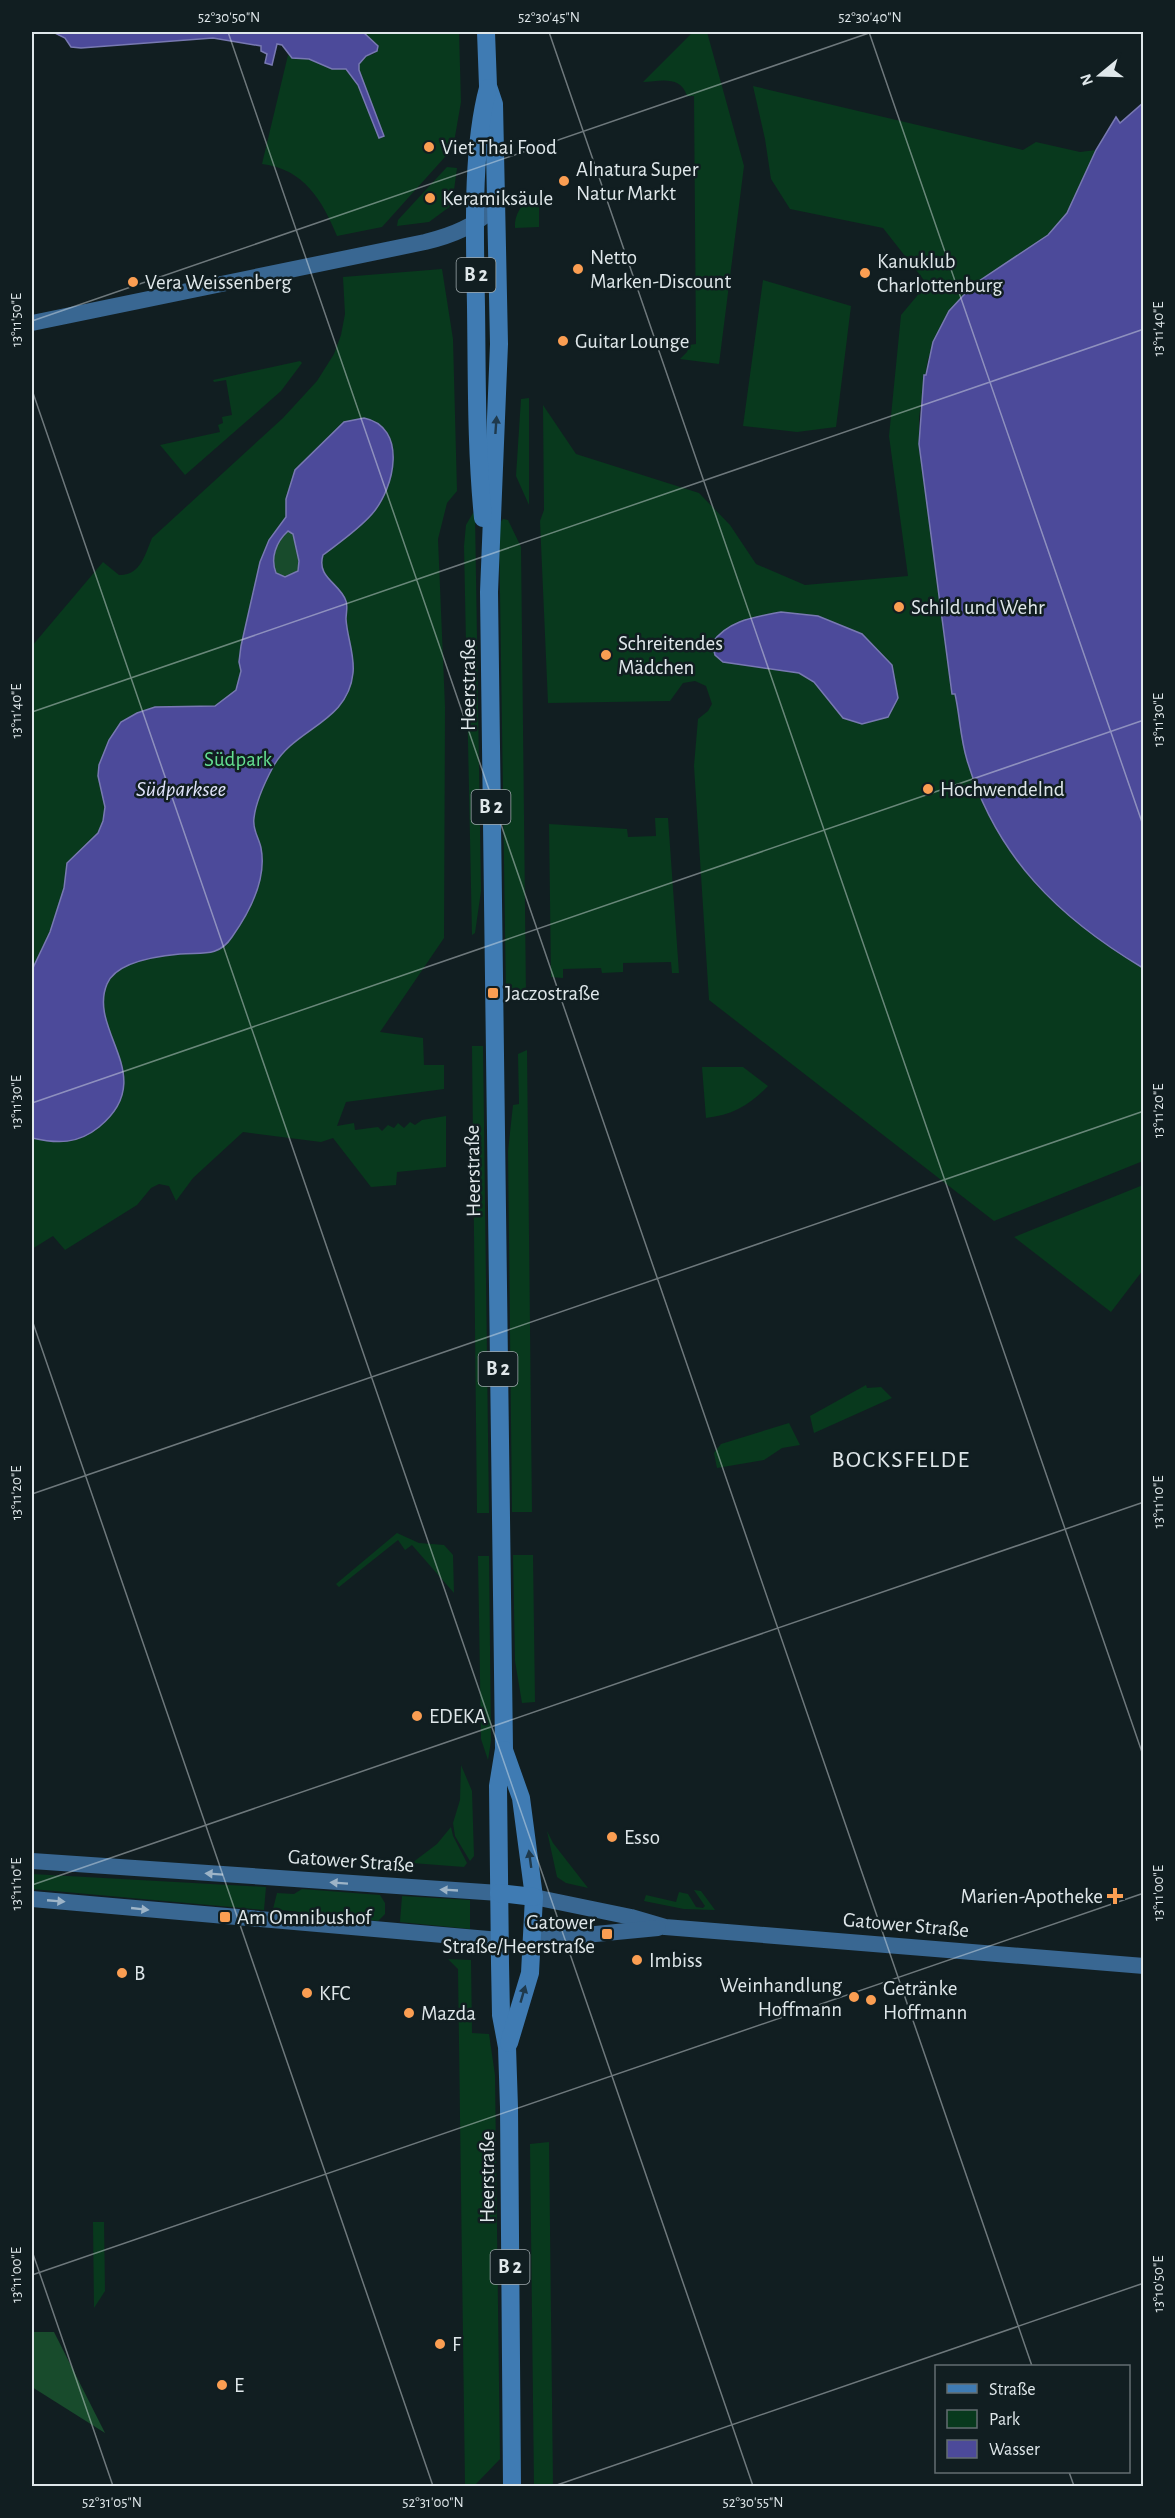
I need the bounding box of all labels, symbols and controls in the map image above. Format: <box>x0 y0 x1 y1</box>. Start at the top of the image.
text: 52°30'50"N <box>198 10 260 25</box>
text: 52°30'45"N <box>518 10 580 25</box>
text: 52°30'40"N <box>838 10 902 25</box>
north arrow <box>1070 45 1130 105</box>
text: N <box>1077 72 1096 87</box>
place label: Viet Thai Food <box>441 137 557 158</box>
marker: Viet Thai Food <box>422 140 436 154</box>
place label: Alnatura Super Natur Markt <box>576 159 699 204</box>
marker: Alnatura Super Natur Markt <box>557 174 571 188</box>
place label: Keramiksäule <box>442 188 553 209</box>
marker: Keramiksäule <box>423 191 437 205</box>
place label: Netto Marken-Discount <box>590 247 731 292</box>
place label: Kanuklub Charlottenburg <box>877 251 1003 296</box>
road number: B 2 <box>456 258 496 292</box>
marker: Netto Marken-Discount <box>571 262 585 276</box>
marker: Kanuklub Charlottenburg <box>858 266 872 280</box>
place label: Vera Weissenberg <box>145 272 292 293</box>
marker: Vera Weissenberg <box>126 275 140 289</box>
text: 13°11'50"E <box>9 293 24 347</box>
text: 13°11'40"E <box>1151 301 1166 357</box>
place label: Guitar Lounge <box>575 331 689 352</box>
marker: Guitar Lounge <box>556 334 570 348</box>
one-way arrow <box>491 415 500 434</box>
place label: Schild und Wehr <box>911 597 1045 618</box>
marker: Schild und Wehr <box>892 600 906 614</box>
place label: Schreitendes Mädchen <box>618 633 723 678</box>
street label: Heerstraße <box>458 639 479 731</box>
marker: Schreitendes Mädchen <box>599 648 613 662</box>
text: 13°11'40"E <box>9 683 24 739</box>
text: 13°11'30"E <box>1151 693 1166 747</box>
park label: Südpark <box>204 749 272 770</box>
water label: Südparksee <box>136 778 226 801</box>
place label: Hochwendelnd <box>940 779 1065 800</box>
marker: Hochwendelnd <box>921 782 935 796</box>
road number: B 2 <box>472 790 510 824</box>
place label: Jaczostraße <box>505 983 600 1004</box>
marker: Jaczostraße <box>486 986 500 1000</box>
text: 13°11'30"E <box>9 1075 24 1129</box>
text: 13°11'20"E <box>1151 1084 1166 1138</box>
street label: Heerstraße <box>462 1125 484 1217</box>
road number: B 2 <box>478 1352 518 1386</box>
district label: BOCKSFELDE <box>831 1448 971 1472</box>
text: 13°11'20"E <box>9 1466 24 1520</box>
text: 13°11'10"E <box>1151 1475 1166 1529</box>
place label: EDEKA <box>429 1706 486 1727</box>
marker: EDEKA <box>410 1709 424 1723</box>
place label: Esso <box>624 1827 660 1848</box>
marker: Esso <box>605 1830 619 1844</box>
street label: Gatower Straße <box>287 1846 415 1876</box>
one-way arrow <box>526 1849 535 1868</box>
text: 13°11'10"E <box>9 1857 24 1911</box>
text: 13°11'00"E <box>1151 1865 1166 1921</box>
one-way arrow <box>204 1869 223 1879</box>
one-way arrow <box>330 1878 349 1888</box>
one-way arrow <box>439 1886 458 1895</box>
place label: Marien-Apotheke <box>960 1886 1103 1907</box>
marker: Marien-Apotheke <box>1108 1889 1122 1903</box>
one-way arrow <box>47 1896 66 1906</box>
one-way arrow <box>130 1904 149 1914</box>
place label: Am Omnibushof <box>237 1907 373 1928</box>
street label: Gatower Straße <box>842 1909 970 1941</box>
marker: Am Omnibushof <box>218 1910 232 1924</box>
place label: Gatower Straße/Heerstraße <box>443 1912 595 1957</box>
marker: Gatower Straße/Heerstraße <box>600 1927 614 1941</box>
place label: Imbiss <box>649 1950 703 1971</box>
marker: Imbiss <box>630 1953 644 1967</box>
place label: B <box>134 1963 145 1984</box>
marker: B <box>115 1966 129 1980</box>
place label: Weinhandlung Hoffmann <box>720 1975 843 2020</box>
place label: Getränke Hoffmann <box>883 1978 967 2023</box>
place label: KFC <box>319 1983 351 2004</box>
one-way arrow <box>519 1985 528 2003</box>
marker: KFC <box>300 1986 314 2000</box>
marker: Weinhandlung Hoffmann <box>847 1990 861 2004</box>
marker: Getränke Hoffmann <box>864 1993 878 2007</box>
place label: Mazda <box>421 2003 476 2024</box>
marker: Mazda <box>402 2006 416 2020</box>
street label: Heerstraße <box>477 2131 498 2223</box>
text: 13°11'00"E <box>9 2247 24 2303</box>
road number: B 2 <box>490 2250 530 2284</box>
text: 13°10'50"E <box>1151 2256 1166 2312</box>
place label: F <box>452 2334 462 2355</box>
marker: F <box>433 2337 447 2351</box>
legend <box>935 2365 1130 2473</box>
place label: E <box>234 2375 244 2396</box>
marker: E <box>215 2378 229 2392</box>
text: Straße <box>989 2381 1035 2399</box>
text: Park <box>989 2411 1021 2429</box>
text: Wasser <box>989 2441 1040 2459</box>
text: 52°31'05"N <box>82 2495 142 2510</box>
text: 52°31'00"N <box>402 2495 464 2510</box>
text: 52°30'55"N <box>722 2495 784 2510</box>

